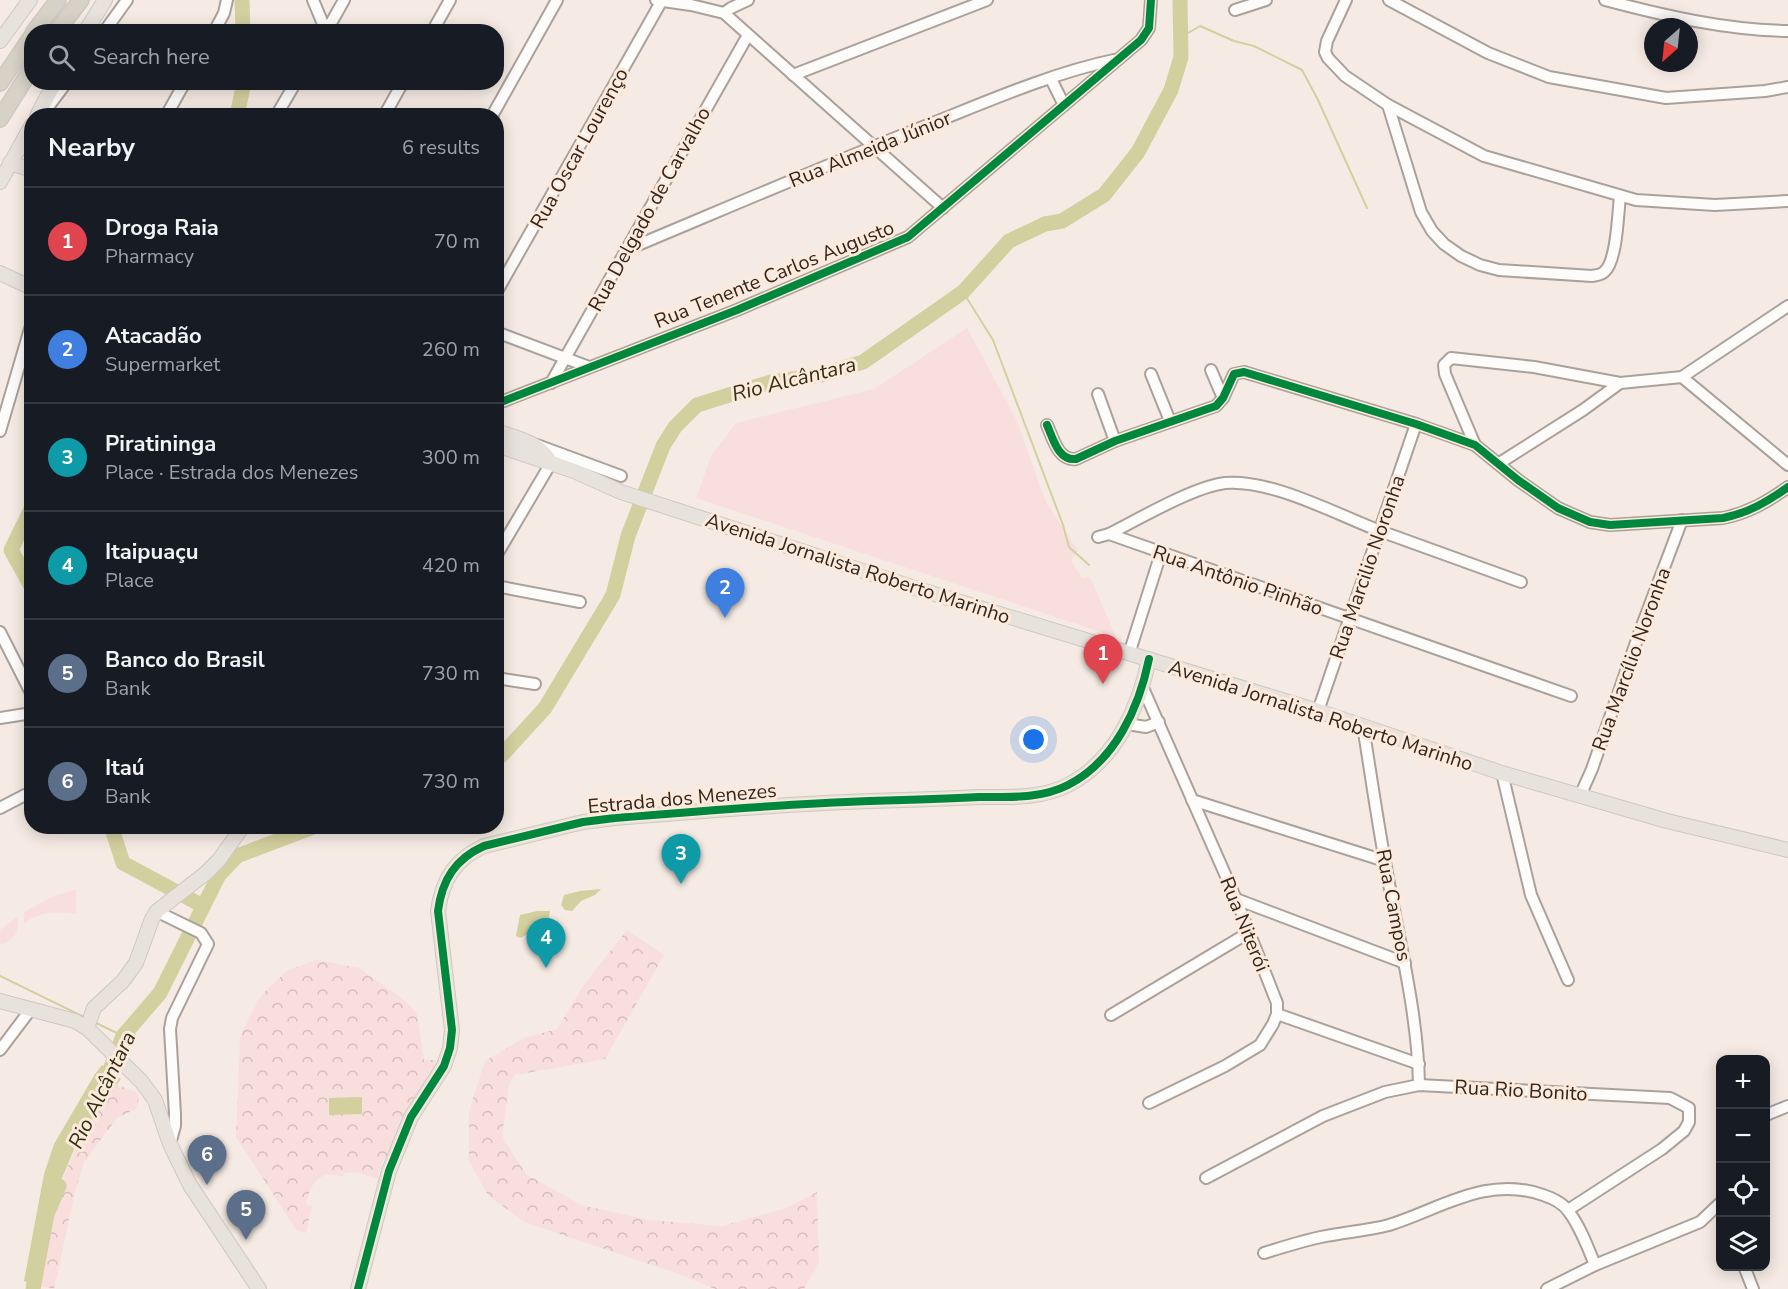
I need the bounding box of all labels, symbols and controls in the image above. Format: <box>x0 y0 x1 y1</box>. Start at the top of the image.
north arrow <box>1644 18 1698 72</box>
search box <box>24 24 504 90</box>
icon: search <box>45 41 78 74</box>
text: Search here <box>93 42 210 72</box>
street label: Rua Oscar Lourenço <box>524 63 635 233</box>
street label: Rua Delgado de Carvalho <box>582 102 717 316</box>
street label: Rua Almeida Júnior <box>785 105 955 194</box>
text: Nearby <box>48 130 135 165</box>
text: 6 results <box>402 134 480 161</box>
text: Droga Raia <box>105 213 219 243</box>
street label: Rua Tenente Carlos Augusto <box>650 214 898 335</box>
text: 1 <box>62 228 74 255</box>
text: 70 m <box>434 228 480 255</box>
text: Pharmacy <box>105 243 194 270</box>
text: Atacadão <box>105 321 202 351</box>
text: 2 <box>62 336 74 363</box>
text: 260 m <box>422 336 480 363</box>
water label: Rio Alcântara <box>729 350 859 408</box>
text: Supermarket <box>105 351 220 378</box>
text: Piratininga <box>105 429 216 459</box>
text: 3 <box>62 444 74 471</box>
text: 300 m <box>422 444 480 471</box>
text: Place · Estrada dos Menezes <box>105 459 358 486</box>
street label: Rua Marcilio Noronha <box>1323 471 1412 663</box>
street label: Avenida Jornalista Roberto Marinho <box>702 506 1013 631</box>
text: Itaipuaçu <box>105 537 198 567</box>
street label: Rua Antônio Pinhão <box>1149 539 1327 622</box>
text: 4 <box>62 552 74 579</box>
text: 420 m <box>422 552 480 579</box>
street label: Rua Marcílio Noronha <box>1586 564 1677 755</box>
text: Place <box>105 567 154 594</box>
pin: 2 <box>706 568 744 618</box>
pin: 1 <box>1084 634 1122 684</box>
text: Banco do Brasil <box>105 645 265 675</box>
street label: Avenida Jornalista Roberto Marinho <box>1165 653 1476 778</box>
text: 5 <box>62 660 74 687</box>
text: 730 m <box>422 660 480 687</box>
text: Bank <box>105 675 150 702</box>
your location <box>1019 725 1048 754</box>
text: Itaú <box>105 753 144 783</box>
text: 6 <box>62 768 74 795</box>
text: 730 m <box>422 768 480 795</box>
street label: Estrada dos Menezes <box>586 777 778 820</box>
text: Bank <box>105 783 150 810</box>
pin: 3 <box>662 834 700 884</box>
street label: Rua Campos <box>1369 847 1418 963</box>
street label: Rua Niterói <box>1213 873 1276 976</box>
pin: 4 <box>526 918 566 968</box>
water label: Rio Alcântara <box>62 1027 142 1153</box>
map controls <box>1716 1055 1770 1271</box>
button: + <box>1716 1055 1770 1109</box>
street label: Rua Rio Bonito <box>1454 1074 1588 1107</box>
button: − <box>1716 1109 1770 1163</box>
pin: 6 <box>188 1136 226 1185</box>
button: locate <box>1716 1163 1770 1217</box>
pin: 5 <box>226 1190 266 1240</box>
button: layers <box>1716 1217 1770 1271</box>

